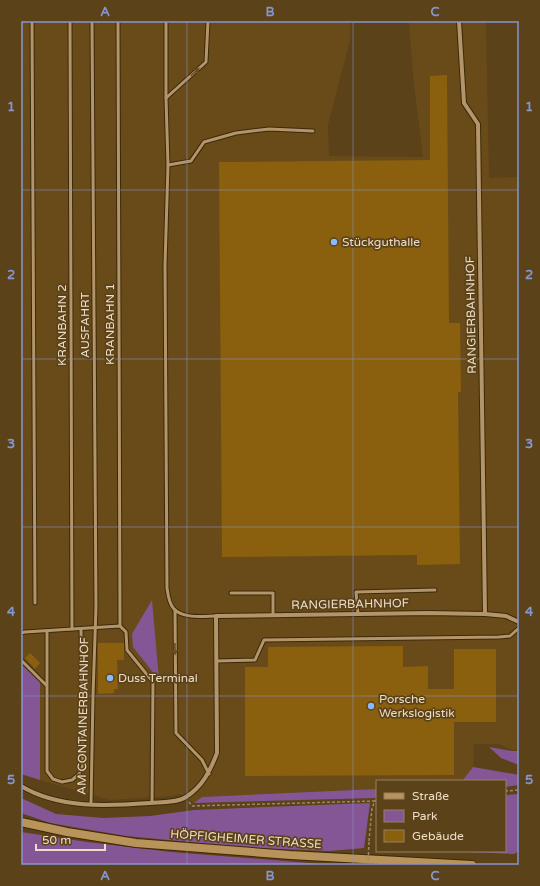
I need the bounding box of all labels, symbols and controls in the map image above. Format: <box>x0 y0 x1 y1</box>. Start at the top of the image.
text: A <box>100 4 110 20</box>
text: B <box>265 4 275 20</box>
text: C <box>430 4 440 20</box>
one-way arrow <box>190 68 199 77</box>
text: 1 <box>7 99 15 115</box>
text: 1 <box>525 99 533 115</box>
place label: Stückguthalle <box>342 235 420 249</box>
marker: Stückguthalle <box>329 237 339 247</box>
street label: RANGIERBAHNHOF <box>463 256 479 374</box>
text: 2 <box>7 267 15 283</box>
text: 2 <box>525 267 533 283</box>
street label: KRANBAHN 1 <box>103 283 117 365</box>
street label: KRANBAHN 2 <box>55 284 69 366</box>
street label: AUSFAHRT <box>78 291 92 358</box>
text: 3 <box>7 436 15 452</box>
text: 3 <box>525 436 533 452</box>
street label: RANGIERBAHNHOF <box>291 596 409 612</box>
text: 4 <box>7 604 16 620</box>
text: 4 <box>525 604 534 620</box>
street label: AM CONTAINERBAHNHOF <box>75 637 91 795</box>
one-way arrow <box>172 643 178 656</box>
place label: Duss Terminal <box>118 671 198 685</box>
marker: Duss Terminal <box>105 673 115 683</box>
place label: Porsche Werkslogistik <box>379 692 455 720</box>
marker: Porsche Werkslogistik <box>366 701 376 711</box>
text: 5 <box>7 772 15 788</box>
text: 5 <box>525 772 533 788</box>
legend <box>376 780 506 852</box>
text: Straße <box>412 789 449 803</box>
text: Park <box>412 809 438 823</box>
scale bar <box>36 826 105 852</box>
street label: HÖPFIGHEIMER STRASSE <box>170 827 323 851</box>
text: Gebäude <box>412 829 464 843</box>
text: 50 m <box>42 833 71 847</box>
text: A <box>100 868 110 884</box>
text: B <box>265 868 275 884</box>
text: C <box>430 868 440 884</box>

